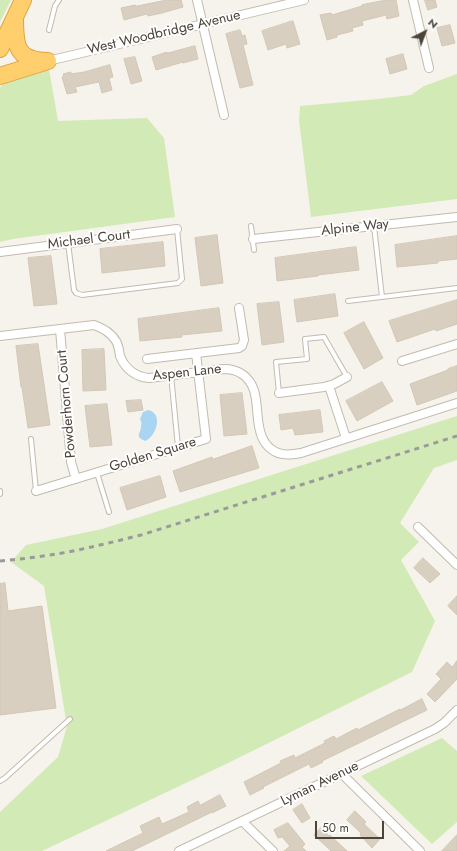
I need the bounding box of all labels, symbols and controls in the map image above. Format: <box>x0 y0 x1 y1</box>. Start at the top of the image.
street label: West Woodbridge Avenue <box>86 7 242 59</box>
north arrow <box>405 12 445 52</box>
text: N <box>424 14 442 32</box>
street label: Alpine Way <box>320 216 390 240</box>
street label: Michael Court <box>47 227 131 253</box>
street label: Powderhorn Court <box>54 349 80 459</box>
street label: Aspen Lane <box>152 361 222 385</box>
street label: Golden Square <box>108 434 198 476</box>
street label: Lyman Avenue <box>278 758 362 810</box>
scale bar <box>317 813 386 839</box>
text: 50 m <box>322 819 349 837</box>

